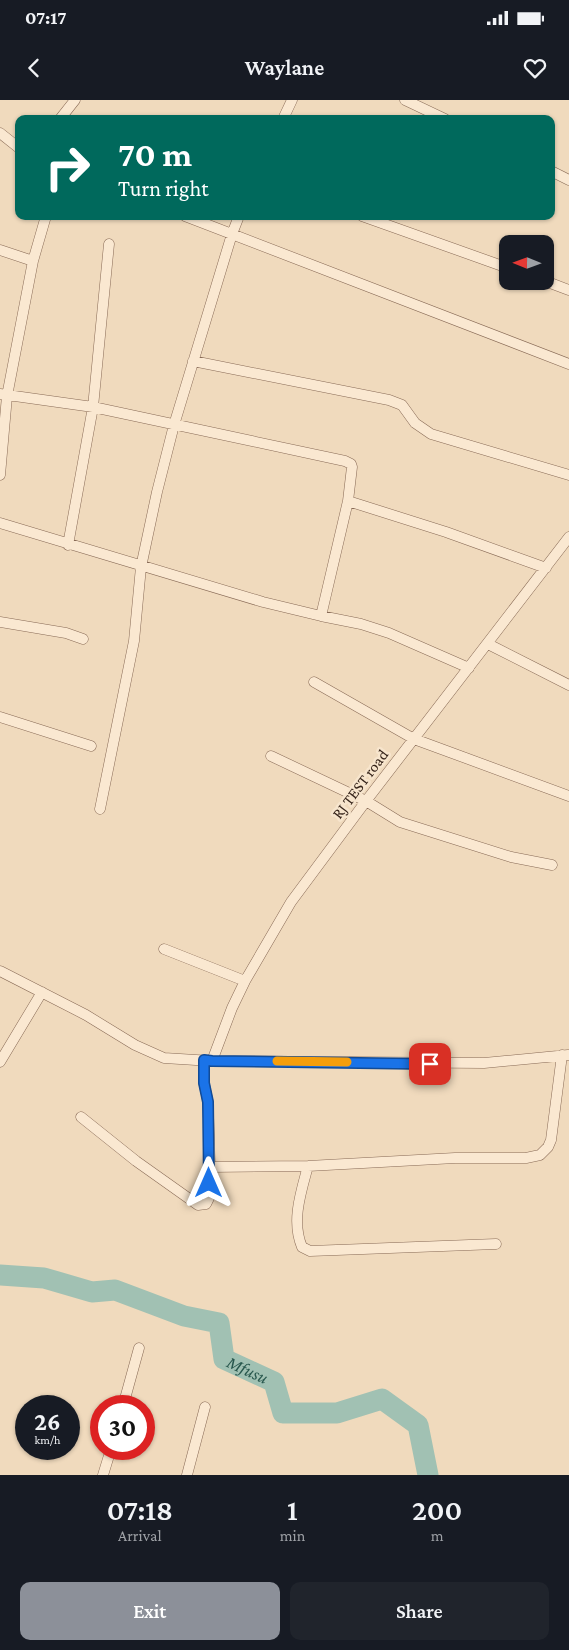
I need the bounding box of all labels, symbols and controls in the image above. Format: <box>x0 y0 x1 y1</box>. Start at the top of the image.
text: 07:17 <box>25 7 67 28</box>
icon: back <box>20 54 48 82</box>
icon: heart <box>521 54 549 82</box>
text: Waylane <box>245 55 324 80</box>
icon: right <box>35 135 100 200</box>
text: 70 m <box>118 135 192 174</box>
text: Turn right <box>118 176 209 201</box>
north arrow <box>499 235 554 290</box>
map controls <box>499 235 554 290</box>
street label: RJ TEST road <box>328 746 393 823</box>
pin <box>409 1043 451 1085</box>
icon: arrive <box>416 1050 444 1078</box>
position arrow <box>182 1156 234 1208</box>
water label: Mfusu <box>223 1351 271 1388</box>
speed limit sign: 30 <box>90 1395 155 1460</box>
text: 26 <box>34 1408 61 1435</box>
text: km/h <box>35 1433 60 1447</box>
text: 07:18 <box>107 1493 173 1526</box>
text: 1 <box>287 1493 298 1526</box>
text: 200 <box>412 1493 462 1526</box>
text: Arrival <box>118 1527 162 1544</box>
text: min <box>280 1527 305 1544</box>
text: m <box>431 1527 444 1544</box>
button: Exit <box>20 1582 280 1640</box>
button: Share <box>290 1582 549 1640</box>

